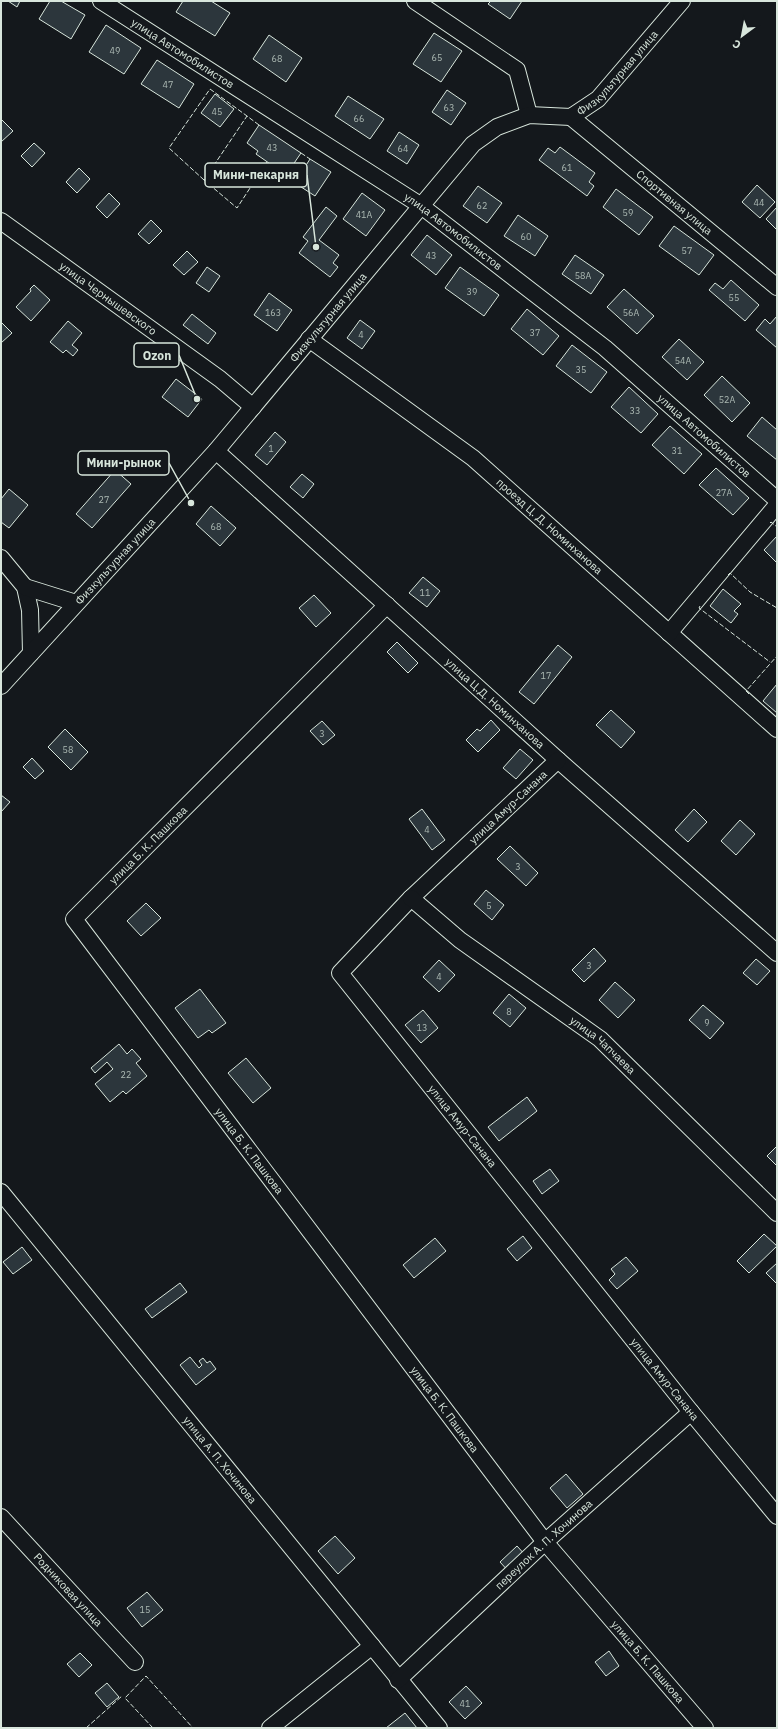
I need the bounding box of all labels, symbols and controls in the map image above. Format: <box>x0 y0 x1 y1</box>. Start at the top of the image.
street label: улица Автомобилистов <box>129 15 237 91</box>
north arrow <box>722 16 762 56</box>
street label: Физкультурная улица <box>574 27 661 118</box>
text: С <box>730 37 743 52</box>
house number: 49 <box>110 45 120 56</box>
house number: 65 <box>432 52 442 63</box>
house number: 68 <box>272 53 282 64</box>
house number: 47 <box>163 79 173 90</box>
house number: 63 <box>444 102 454 113</box>
house number: 45 <box>212 106 222 117</box>
house number: 66 <box>354 113 364 124</box>
house number: 43 <box>267 142 277 153</box>
house number: 64 <box>398 143 408 154</box>
house number: 61 <box>562 162 572 173</box>
callout: Мини-пекарня <box>205 163 307 187</box>
text: Мини-пекарня <box>213 167 299 182</box>
street label: Спортивная улица <box>633 167 715 238</box>
street label: улица Автомобилистов <box>402 190 505 273</box>
house number: 44 <box>754 197 764 208</box>
house number: 62 <box>477 200 487 211</box>
house number: 59 <box>623 207 633 218</box>
house number: 41А <box>356 209 373 220</box>
house number: 60 <box>521 231 531 242</box>
house number: 57 <box>682 245 692 256</box>
house number: 43 <box>426 250 436 261</box>
street label: улица Чернышевского <box>57 259 159 338</box>
street label: Физкультурная улица <box>287 269 370 365</box>
house number: 58А <box>575 270 592 281</box>
house number: 39 <box>467 286 477 297</box>
house number: 55 <box>729 292 739 303</box>
house number: 163 <box>265 307 281 318</box>
house number: 56А <box>623 307 640 318</box>
house number: 37 <box>530 327 540 338</box>
house number: 4 <box>358 329 364 340</box>
callout: Ozon <box>134 343 179 367</box>
text: Ozon <box>143 348 171 363</box>
house number: 54А <box>675 355 692 366</box>
house number: 35 <box>576 364 586 375</box>
street label: улица Автомобилистов <box>655 391 754 481</box>
house number: 52А <box>719 394 736 405</box>
house number: 33 <box>630 405 640 416</box>
house number: 1 <box>268 443 274 454</box>
house number: 31 <box>672 445 682 456</box>
callout: Мини-рынок <box>78 451 169 475</box>
text: Мини-рынок <box>87 455 161 470</box>
street label: проезд Ц. Д. Номинханова <box>493 475 606 577</box>
house number: 27А <box>716 487 733 498</box>
house number: 27 <box>99 494 109 505</box>
street label: Физкультурная улица <box>72 515 158 608</box>
house number: 68 <box>211 521 221 532</box>
house number: 11 <box>420 587 430 598</box>
street label: улица Ц.Д. Номинханова <box>442 655 548 752</box>
house number: 17 <box>541 670 551 681</box>
house number: 3 <box>319 728 325 739</box>
house number: 58 <box>63 744 73 755</box>
street label: улица Амур-Санана <box>466 767 550 847</box>
street label: улица Б. К. Пашкова <box>106 803 190 887</box>
house number: 4 <box>424 824 430 835</box>
house number: 3 <box>515 861 521 872</box>
house number: 5 <box>486 900 492 911</box>
house number: 3 <box>586 960 592 971</box>
house number: 4 <box>436 971 442 982</box>
house number: 8 <box>506 1006 512 1017</box>
street label: улица Чапчаева <box>567 1013 639 1077</box>
house number: 9 <box>704 1017 710 1028</box>
house number: 13 <box>417 1022 427 1033</box>
house number: 22 <box>121 1069 131 1080</box>
street label: улица Амур-Санана <box>425 1082 500 1170</box>
street label: улица Б. К. Пашкова <box>212 1105 287 1197</box>
street label: улица Амур-Санана <box>628 1335 702 1423</box>
street label: улица Б. К. Пашкова <box>407 1363 482 1455</box>
street label: улица А. П. Хочинова <box>180 1413 260 1507</box>
street label: переулок А. П. Хочинова <box>492 1496 595 1592</box>
street label: Родниковая улица <box>31 1550 106 1629</box>
house number: 15 <box>140 1604 150 1615</box>
street label: улица Б. К. Пашкова <box>608 1617 687 1706</box>
house number: 41 <box>460 1698 470 1709</box>

